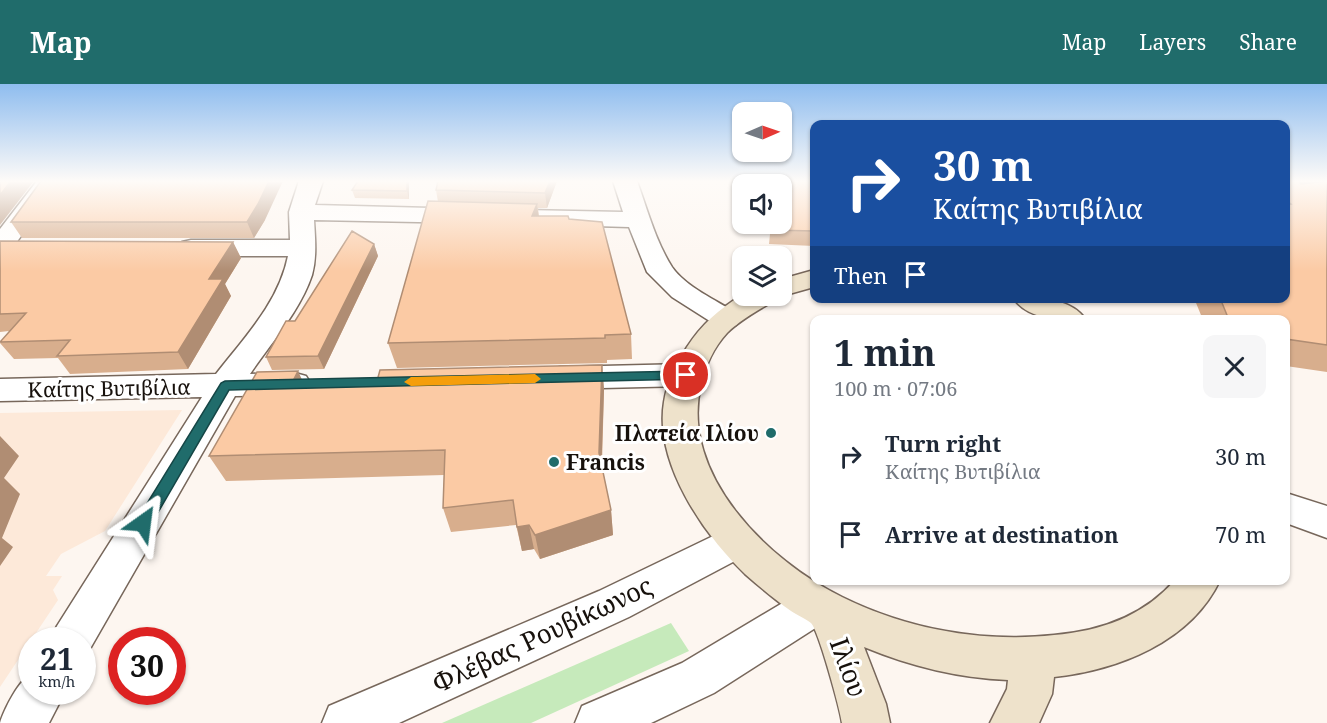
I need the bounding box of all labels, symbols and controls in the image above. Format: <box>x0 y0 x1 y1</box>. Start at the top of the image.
text: Map <box>30 23 92 61</box>
text: Map <box>1062 28 1106 56</box>
text: Layers <box>1139 28 1206 56</box>
text: Share <box>1239 28 1297 56</box>
north arrow <box>732 102 792 162</box>
map controls <box>732 102 792 306</box>
text: 30 m <box>933 136 1033 193</box>
icon: right <box>834 144 912 222</box>
button: sound <box>732 174 792 234</box>
text: Καίτης Βυτιβίλια <box>933 190 1143 227</box>
button: layers <box>732 246 792 306</box>
icon: arrive <box>899 258 932 291</box>
text: Then <box>834 260 887 290</box>
text: 1 min <box>834 328 936 377</box>
button: close <box>1203 335 1266 398</box>
pin <box>660 349 711 400</box>
icon: arrive <box>669 358 702 391</box>
street label: Καίτης Βυτιβίλια <box>27 373 191 403</box>
text: 100 m · 07:06 <box>834 375 957 402</box>
place label: Πλατεία Ιλίου <box>615 419 759 447</box>
marker: Πλατεία Ιλίου <box>764 426 778 440</box>
text: Turn right <box>885 428 1001 458</box>
icon: right <box>834 440 867 473</box>
text: 30 m <box>1215 441 1266 471</box>
place label: Francis <box>566 448 645 476</box>
marker: Francis <box>547 455 561 469</box>
text: Καίτης Βυτιβίλια <box>885 458 1040 485</box>
position arrow <box>111 491 175 555</box>
icon: arrive <box>834 518 867 551</box>
text: Arrive at destination <box>885 519 1119 549</box>
text: 70 m <box>1215 519 1266 549</box>
street label: Φλέβας Ρουβίκωνος <box>426 567 658 701</box>
speed limit sign: 30 <box>108 627 186 705</box>
street label: Ιλίου <box>822 632 876 702</box>
text: 21 <box>40 638 74 679</box>
text: km/h <box>39 671 75 691</box>

